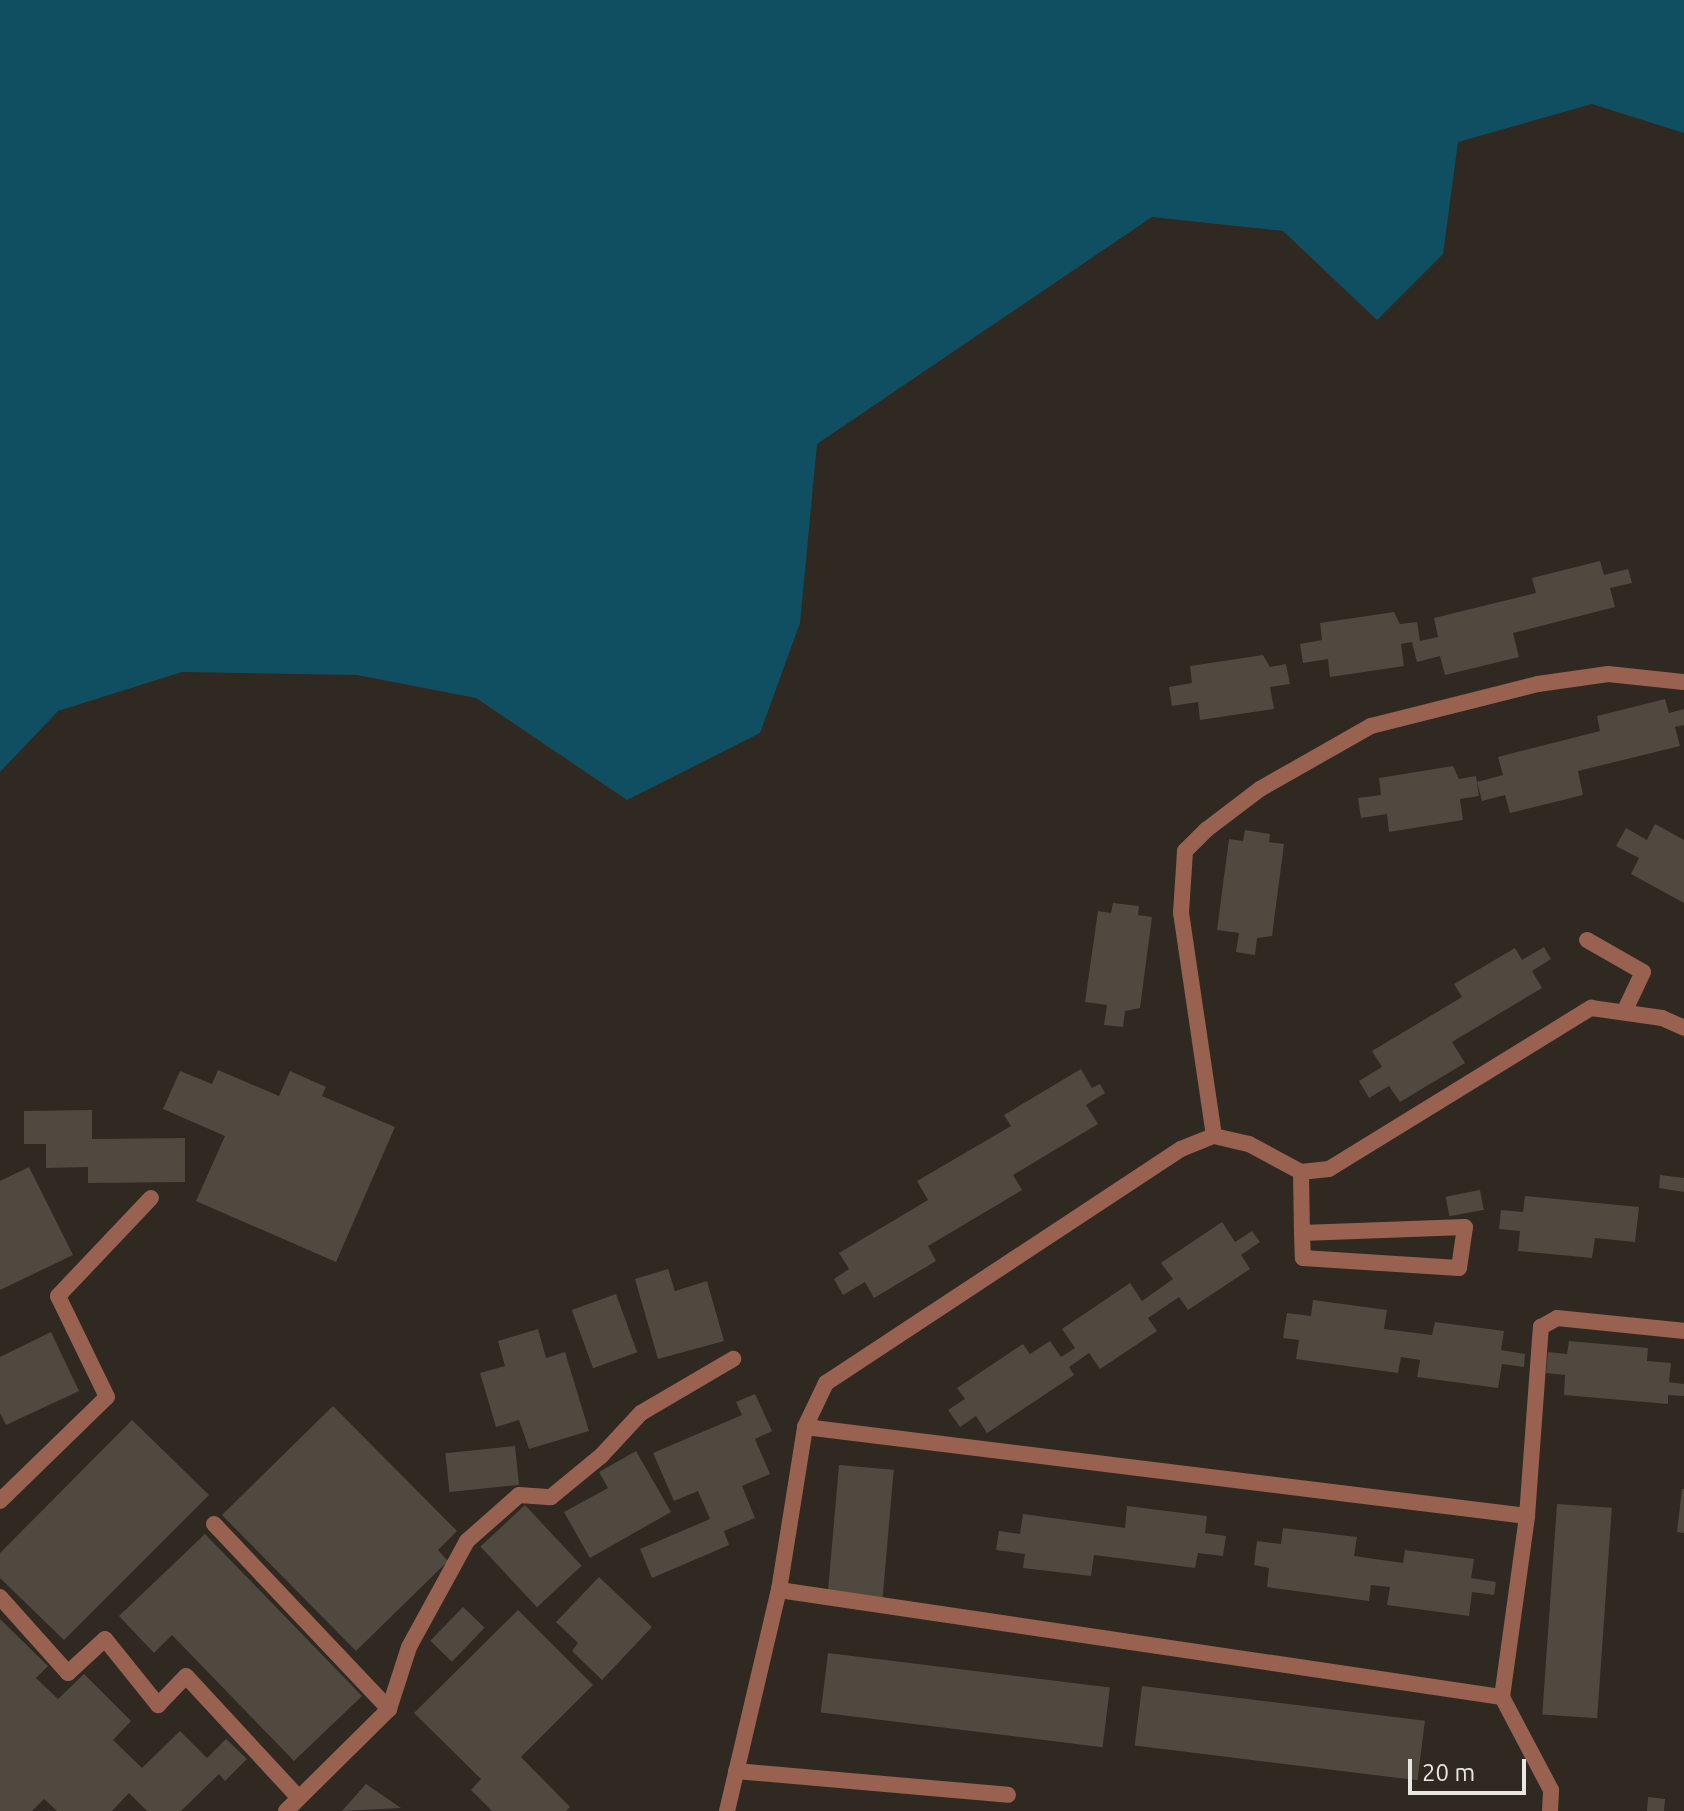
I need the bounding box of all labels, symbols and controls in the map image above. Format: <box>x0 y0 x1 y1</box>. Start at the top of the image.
scale bar <box>1412 1743 1530 1793</box>
text: 20 m <box>1422 1759 1475 1786</box>

